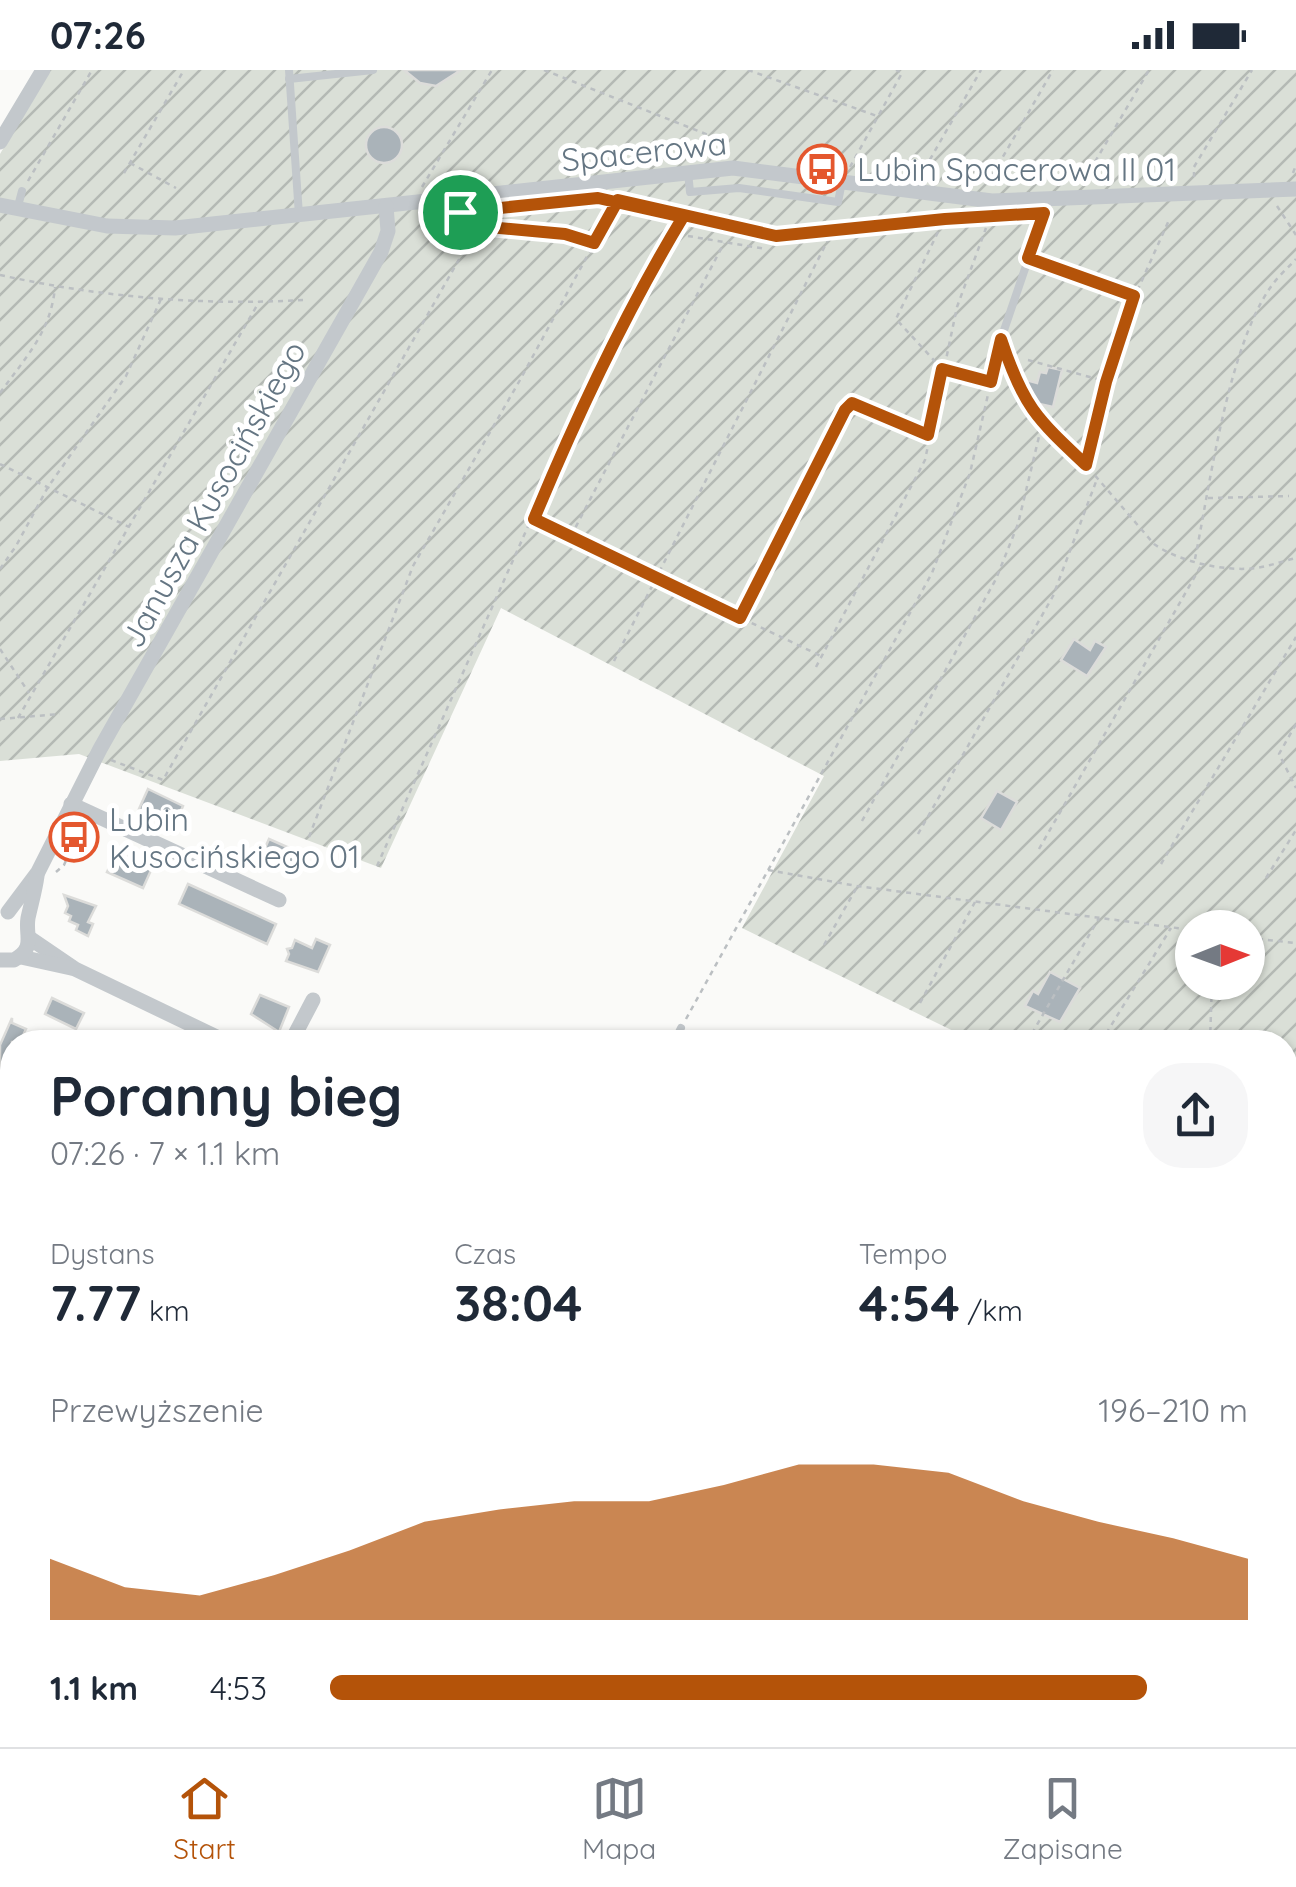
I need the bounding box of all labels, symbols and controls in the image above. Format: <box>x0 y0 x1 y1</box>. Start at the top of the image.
text: 07:26 <box>50 11 146 59</box>
street label: Spacerowa <box>559 122 729 180</box>
bus stop icon: Lubin Spacerowa II 01 <box>796 143 848 195</box>
place label: Lubin Spacerowa II 01 <box>857 149 1176 189</box>
pin <box>418 170 503 255</box>
icon: arrive <box>433 185 488 240</box>
street label: Janusza Kusocińskiego <box>112 334 314 654</box>
place label: Lubin Kusocińskiego 01 <box>109 799 360 876</box>
bus stop icon: Lubin Kusocińskiego 01 <box>48 811 100 863</box>
north arrow <box>1175 910 1265 1000</box>
map controls <box>1175 910 1265 1000</box>
text: Poranny bieg <box>50 1061 402 1130</box>
button: share <box>1143 1063 1248 1168</box>
text: 07:26 · 7 × 1.1 km <box>50 1133 280 1173</box>
text: Dystans <box>50 1236 155 1271</box>
text: Czas <box>454 1236 516 1271</box>
text: Tempo <box>859 1236 947 1271</box>
text: 7.77 <box>50 1271 141 1334</box>
text: 38:04 <box>454 1271 582 1334</box>
text: 4:54 <box>859 1271 960 1334</box>
text: km <box>141 1293 189 1328</box>
text: /km <box>960 1293 1023 1328</box>
text: Przewyższenie <box>50 1390 264 1430</box>
text: 196–210 m <box>1098 1390 1248 1430</box>
text: 1.1 km <box>50 1668 138 1708</box>
text: 4:53 <box>210 1668 267 1708</box>
tab: Start <box>173 1771 236 1866</box>
tab: Mapa <box>582 1771 656 1866</box>
tab: Zapisane <box>1003 1771 1123 1866</box>

